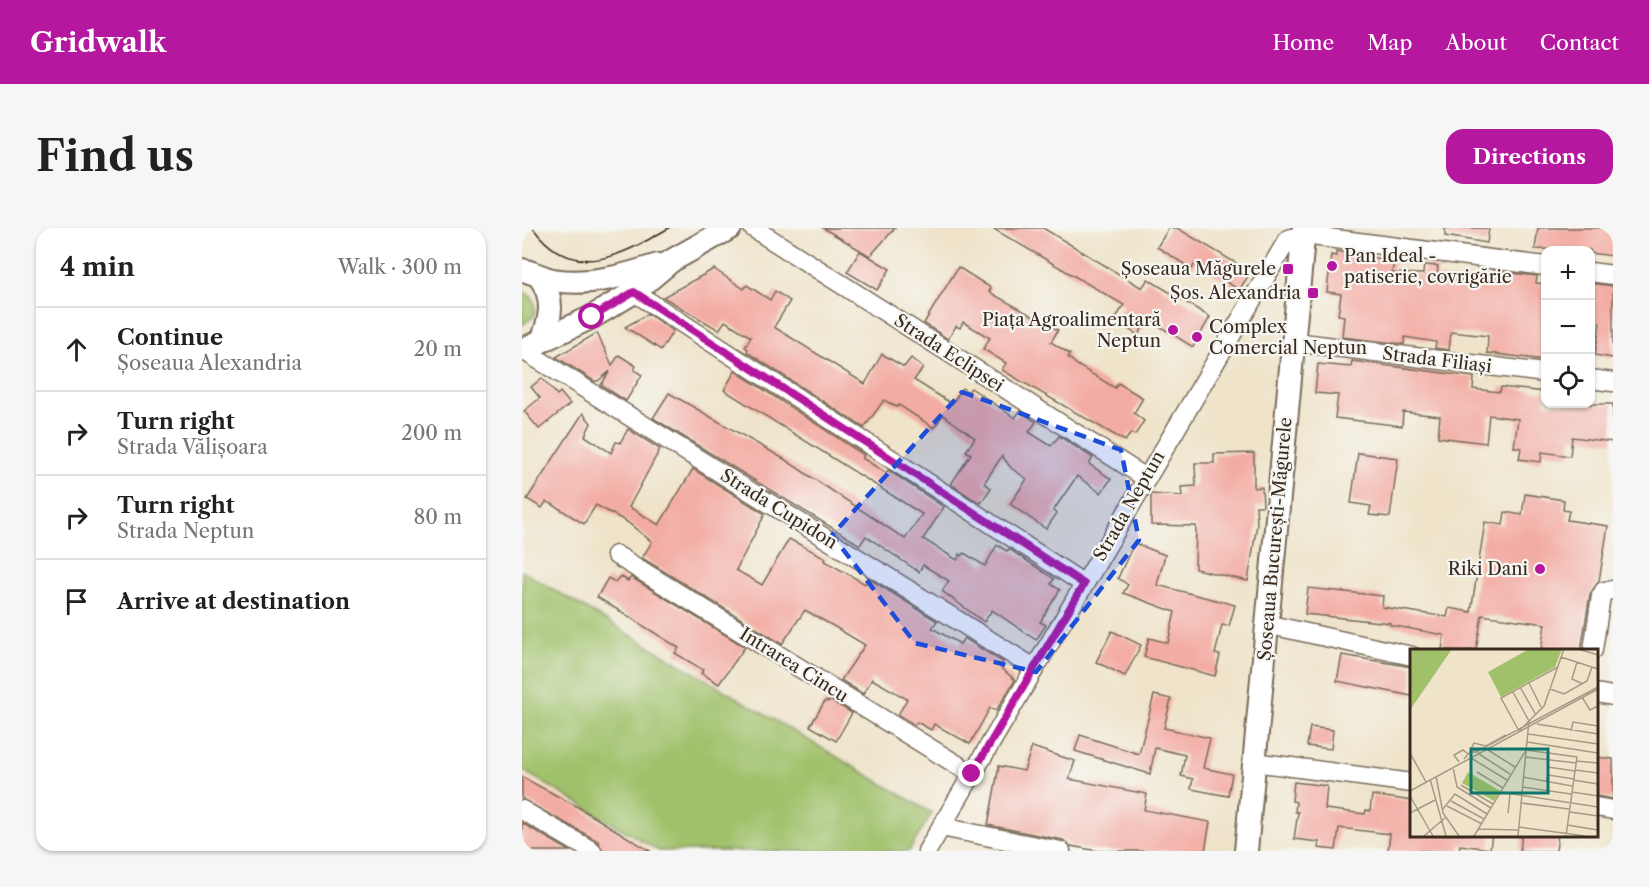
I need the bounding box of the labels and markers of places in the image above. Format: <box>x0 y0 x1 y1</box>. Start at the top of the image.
place label: Pan Ideal - patiserie, covrigărie <box>1344 245 1512 288</box>
place label: Șoseaua Măgurele <box>1121 258 1276 280</box>
marker: Pan Ideal - patiserie, covrigărie <box>1325 259 1339 273</box>
marker: Șoseaua Măgurele <box>1281 262 1295 276</box>
place label: Șos. Alexandria <box>1170 282 1301 304</box>
marker: Șos. Alexandria <box>1306 286 1320 300</box>
place label: Piața Agroalimentară Neptun <box>982 309 1162 352</box>
place label: Complex Comercial Neptun <box>1209 316 1367 359</box>
marker: Piața Agroalimentară Neptun <box>1166 323 1180 337</box>
marker: Complex Comercial Neptun <box>1190 330 1204 344</box>
place label: Riki Dani <box>1448 558 1529 580</box>
marker: Riki Dani <box>1533 562 1547 576</box>

